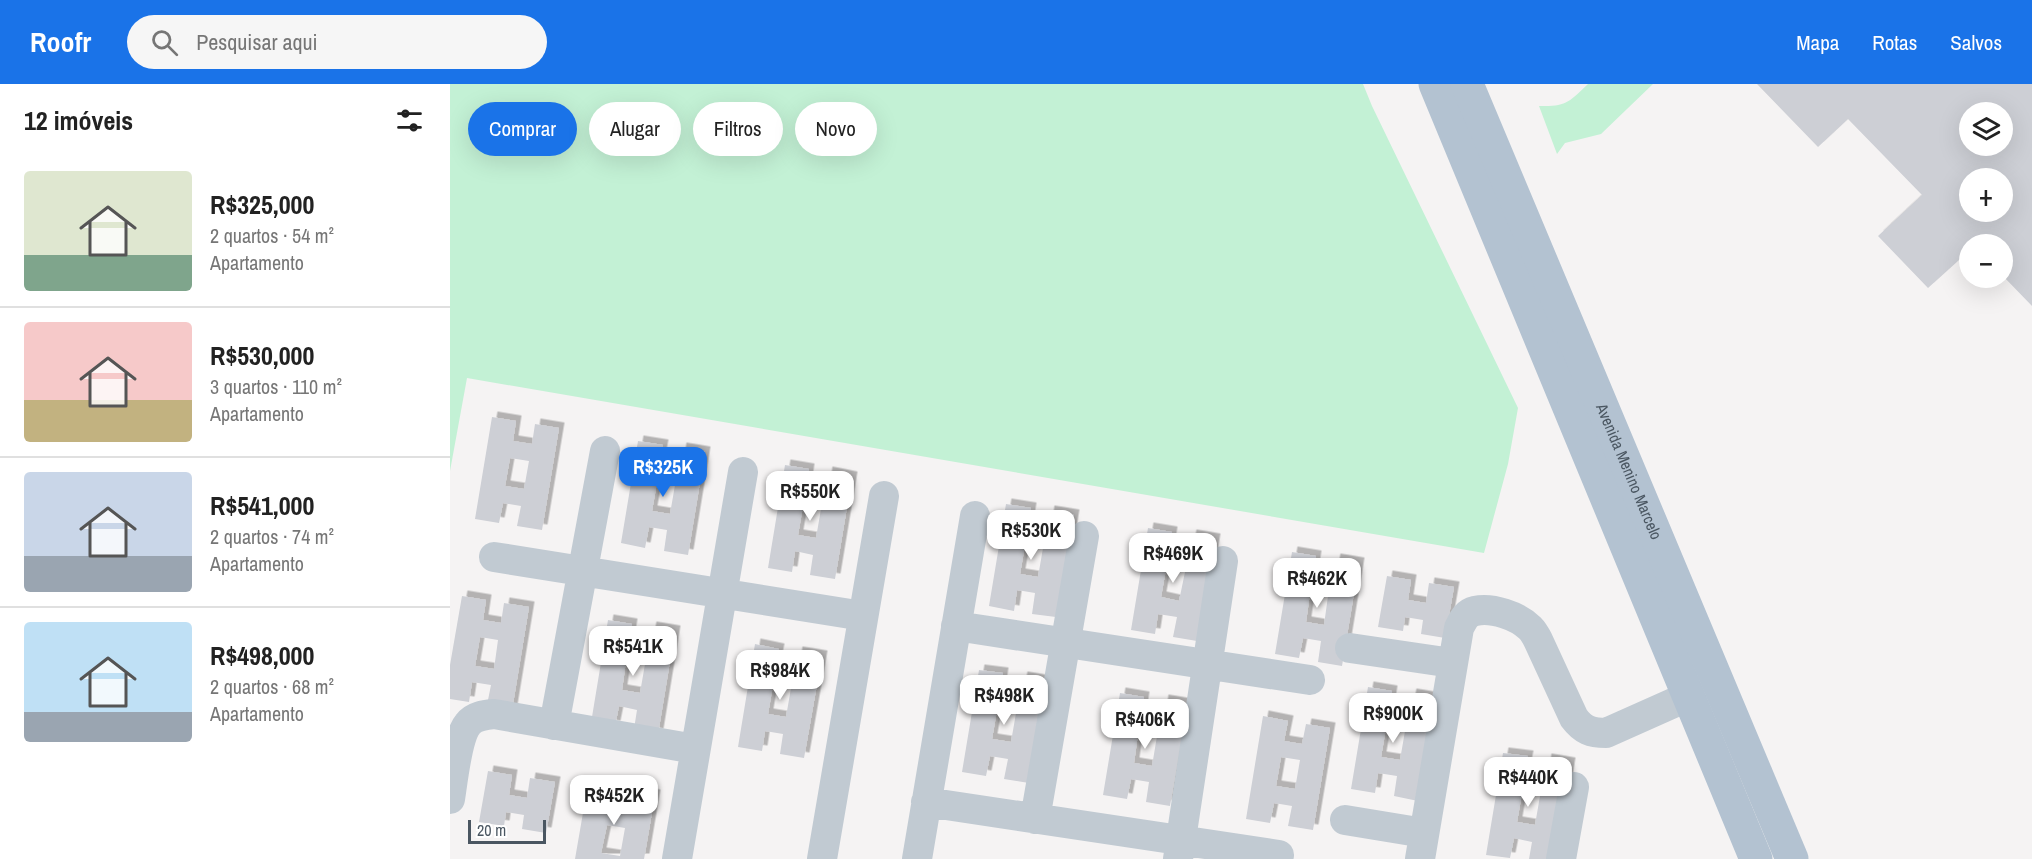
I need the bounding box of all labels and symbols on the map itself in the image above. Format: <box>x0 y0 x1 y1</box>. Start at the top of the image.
street label: Avenida Menino Marcelo <box>1591 399 1668 543</box>
pin: R$325K <box>614 447 712 498</box>
pin: R$550K <box>761 471 859 522</box>
pin: R$530K <box>982 510 1080 561</box>
pin: R$469K <box>1124 533 1222 584</box>
pin: R$462K <box>1268 558 1366 609</box>
pin: R$541K <box>584 626 682 677</box>
pin: R$984K <box>731 650 829 701</box>
pin: R$498K <box>955 675 1053 726</box>
pin: R$900K <box>1344 693 1442 744</box>
pin: R$406K <box>1096 699 1194 750</box>
pin: R$440K <box>1479 757 1577 808</box>
pin: R$452K <box>565 775 663 826</box>
scale bar <box>468 817 546 844</box>

